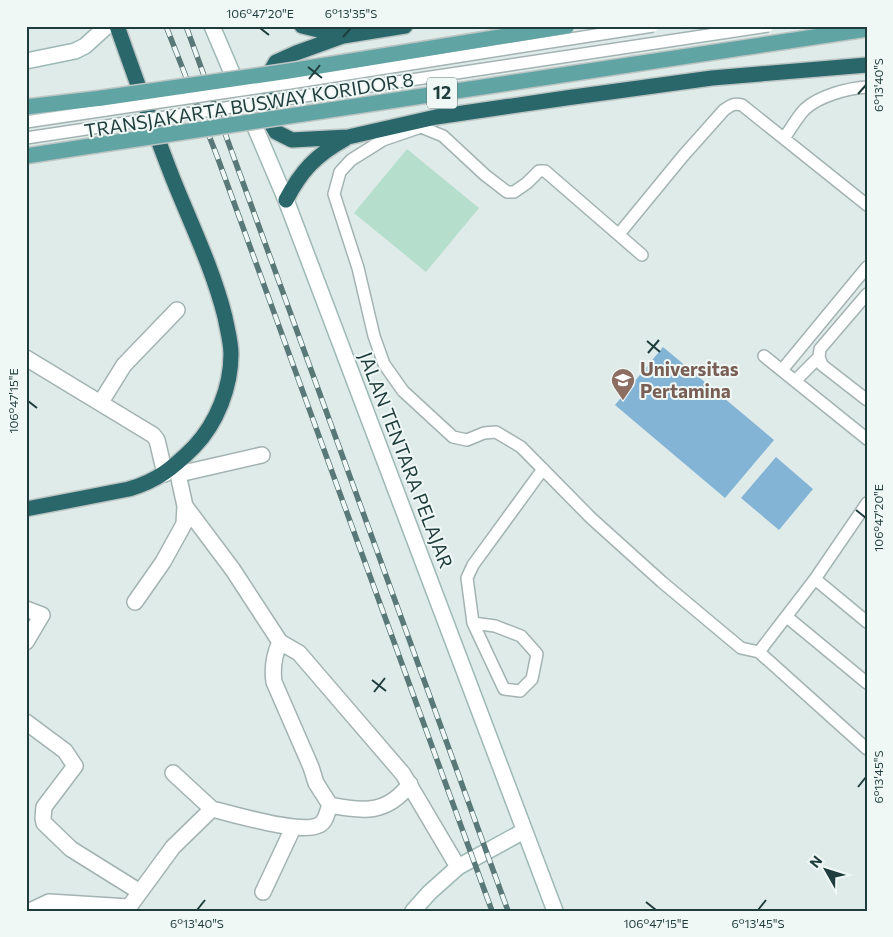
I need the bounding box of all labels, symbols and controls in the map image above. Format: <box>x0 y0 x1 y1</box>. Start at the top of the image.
text: 106°47'20"E <box>226 6 294 20</box>
text: 6°13'35"S <box>325 6 377 20</box>
text: 6°13'40"S <box>871 58 885 112</box>
street label: TRANSJAKARTA BUSWAY KORIDOR 8 <box>83 67 415 142</box>
road number: 12 <box>427 78 457 109</box>
street label: JALAN TENTARA PELAJAR <box>355 348 459 572</box>
place label: Universitas Pertamina <box>640 357 739 402</box>
school or university icon: Universitas Pertamina <box>610 367 636 401</box>
text: 106°47'15"E <box>6 368 20 434</box>
text: 106°47'20"E <box>871 484 885 552</box>
text: 6°13'45"S <box>871 751 885 803</box>
north arrow <box>800 844 850 894</box>
text: N <box>806 852 825 871</box>
text: 6°13'40"S <box>170 916 224 930</box>
text: 106°47'15"E <box>623 916 689 930</box>
text: 6°13'45"S <box>732 916 784 930</box>

